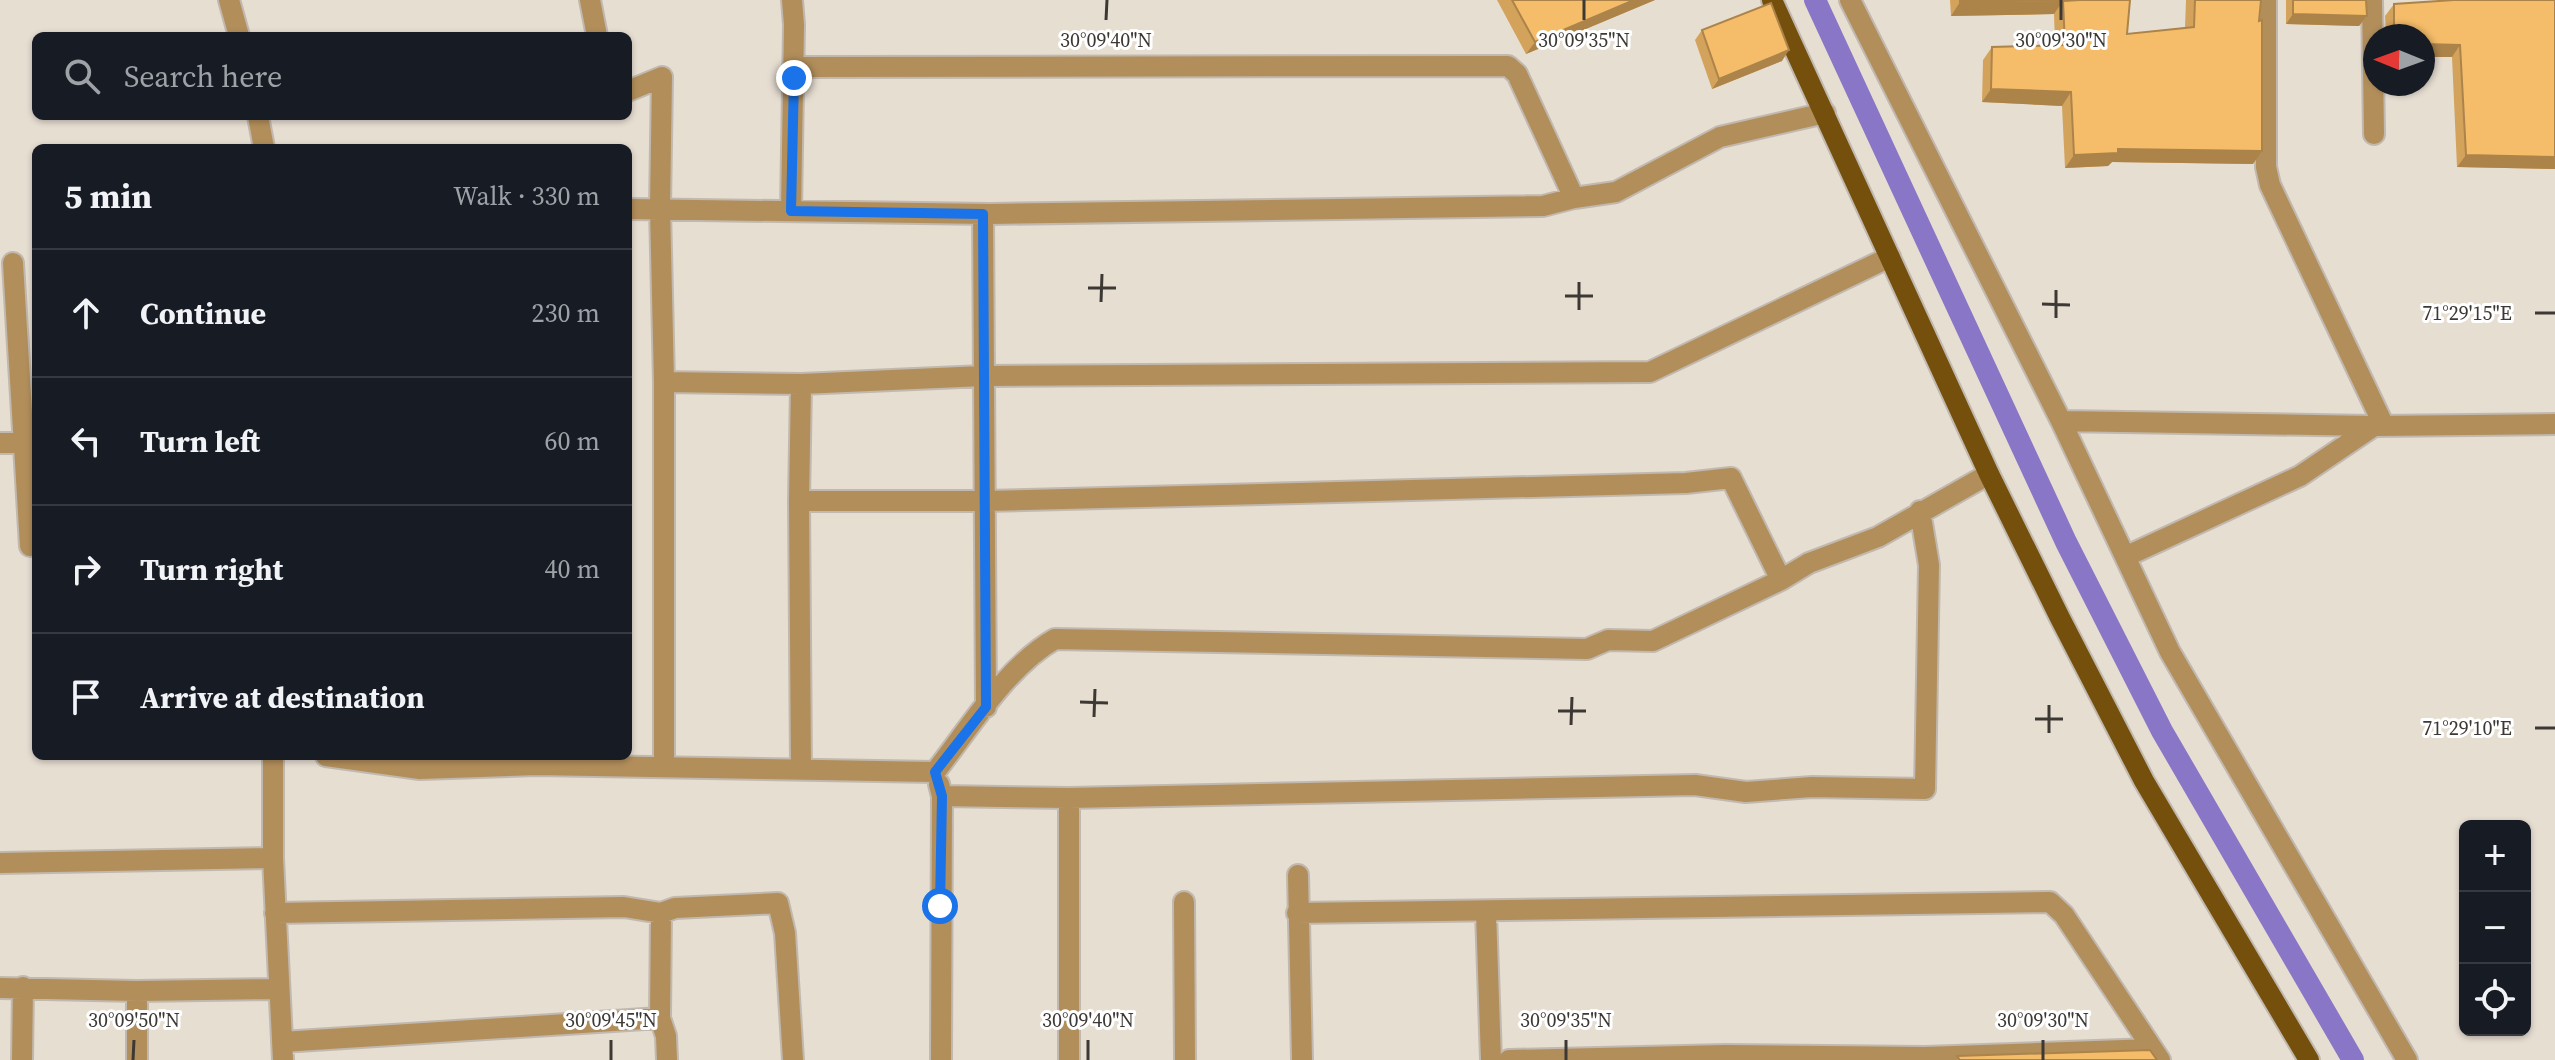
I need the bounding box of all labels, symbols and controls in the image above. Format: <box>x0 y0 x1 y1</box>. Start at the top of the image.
north arrow <box>2363 24 2435 96</box>
text: 30°09'40"N <box>1060 26 1152 54</box>
text: 30°09'35"N <box>1538 26 1630 54</box>
text: 30°09'30"N <box>2015 26 2107 54</box>
search box <box>32 32 632 120</box>
icon: search <box>60 54 104 98</box>
text: Search here <box>124 56 282 97</box>
route end <box>776 60 812 96</box>
text: 5 min <box>64 173 152 219</box>
text: Walk · 330 m <box>453 178 600 214</box>
icon: ahead <box>64 291 108 335</box>
text: Continue <box>140 293 266 334</box>
text: 230 m <box>532 295 600 331</box>
text: 71°29'15"E <box>2422 299 2512 327</box>
icon: left <box>64 419 108 463</box>
text: Turn left <box>140 421 260 462</box>
text: 60 m <box>545 423 600 459</box>
icon: right <box>64 547 108 591</box>
text: Turn right <box>140 549 283 590</box>
text: 40 m <box>545 551 600 587</box>
icon: arrive <box>64 675 108 719</box>
text: Arrive at destination <box>140 677 425 718</box>
text: 71°29'10"E <box>2422 714 2512 742</box>
map controls <box>2459 820 2531 1036</box>
button: + <box>2459 820 2531 892</box>
route start <box>922 888 958 924</box>
button: − <box>2459 892 2531 964</box>
button: locate <box>2459 964 2531 1036</box>
text: 30°09'50"N <box>88 1006 180 1034</box>
text: 30°09'45"N <box>565 1006 657 1034</box>
text: 30°09'40"N <box>1042 1006 1134 1034</box>
text: 30°09'35"N <box>1520 1006 1612 1034</box>
text: 30°09'30"N <box>1997 1006 2089 1034</box>

